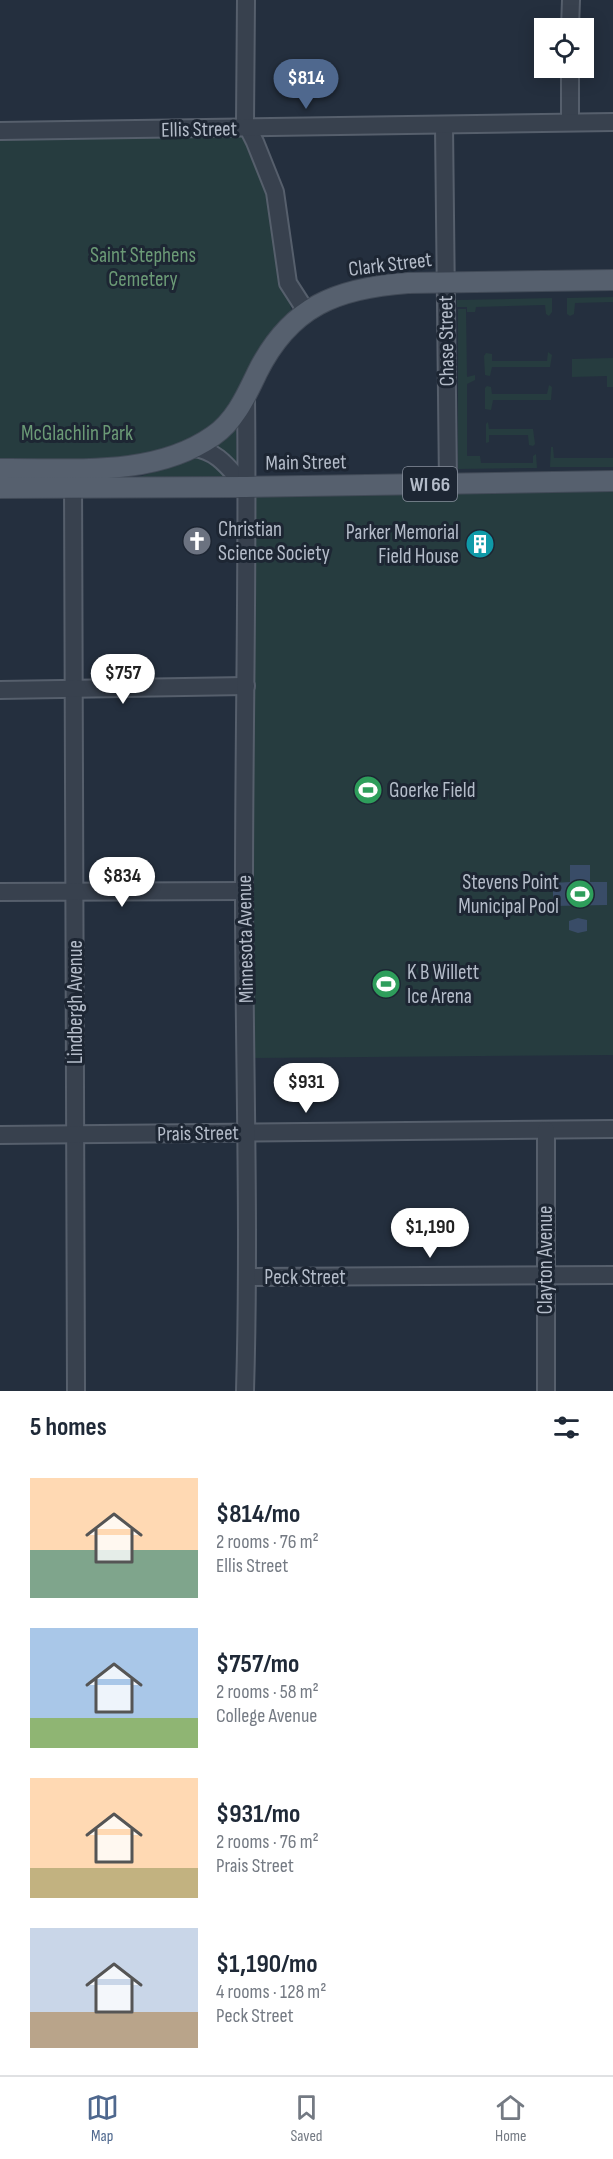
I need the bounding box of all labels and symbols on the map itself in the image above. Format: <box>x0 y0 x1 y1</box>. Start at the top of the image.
pin: $814 <box>270 59 342 110</box>
street label: Ellis Street <box>161 116 237 143</box>
park label: Saint Stephens Cemetery <box>90 243 196 292</box>
street label: Clark Street <box>347 247 433 282</box>
street label: Chase Street <box>433 295 460 387</box>
park label: McGlachlin Park <box>21 421 133 446</box>
street label: Main Street <box>265 449 347 476</box>
road number: WI 66 <box>403 467 457 501</box>
place label: Christian Science Society <box>218 517 330 566</box>
place label: Parker Memorial Field House <box>346 520 459 569</box>
church icon: Christian Science Society <box>181 525 213 557</box>
building icon: Parker Memorial Field House <box>464 528 496 560</box>
pin: $757 <box>87 654 159 705</box>
sports icon: Goerke Field <box>352 774 384 806</box>
place label: Goerke Field <box>389 778 475 803</box>
pin: $834 <box>86 857 158 908</box>
place label: Stevens Point Municipal Pool <box>458 870 559 919</box>
street label: Minnesota Avenue <box>232 875 259 1003</box>
sports icon: Stevens Point Municipal Pool <box>564 878 596 910</box>
street label: Lindbergh Avenue <box>63 940 88 1064</box>
place label: K B Willett Ice Arena <box>407 960 479 1009</box>
sports icon: K B Willett Ice Arena <box>370 968 402 1000</box>
pin: $931 <box>270 1063 342 1114</box>
street label: Prais Street <box>157 1120 239 1147</box>
street label: Clayton Avenue <box>533 1206 558 1314</box>
pin: $1,190 <box>381 1208 479 1259</box>
street label: Peck Street <box>264 1265 346 1290</box>

